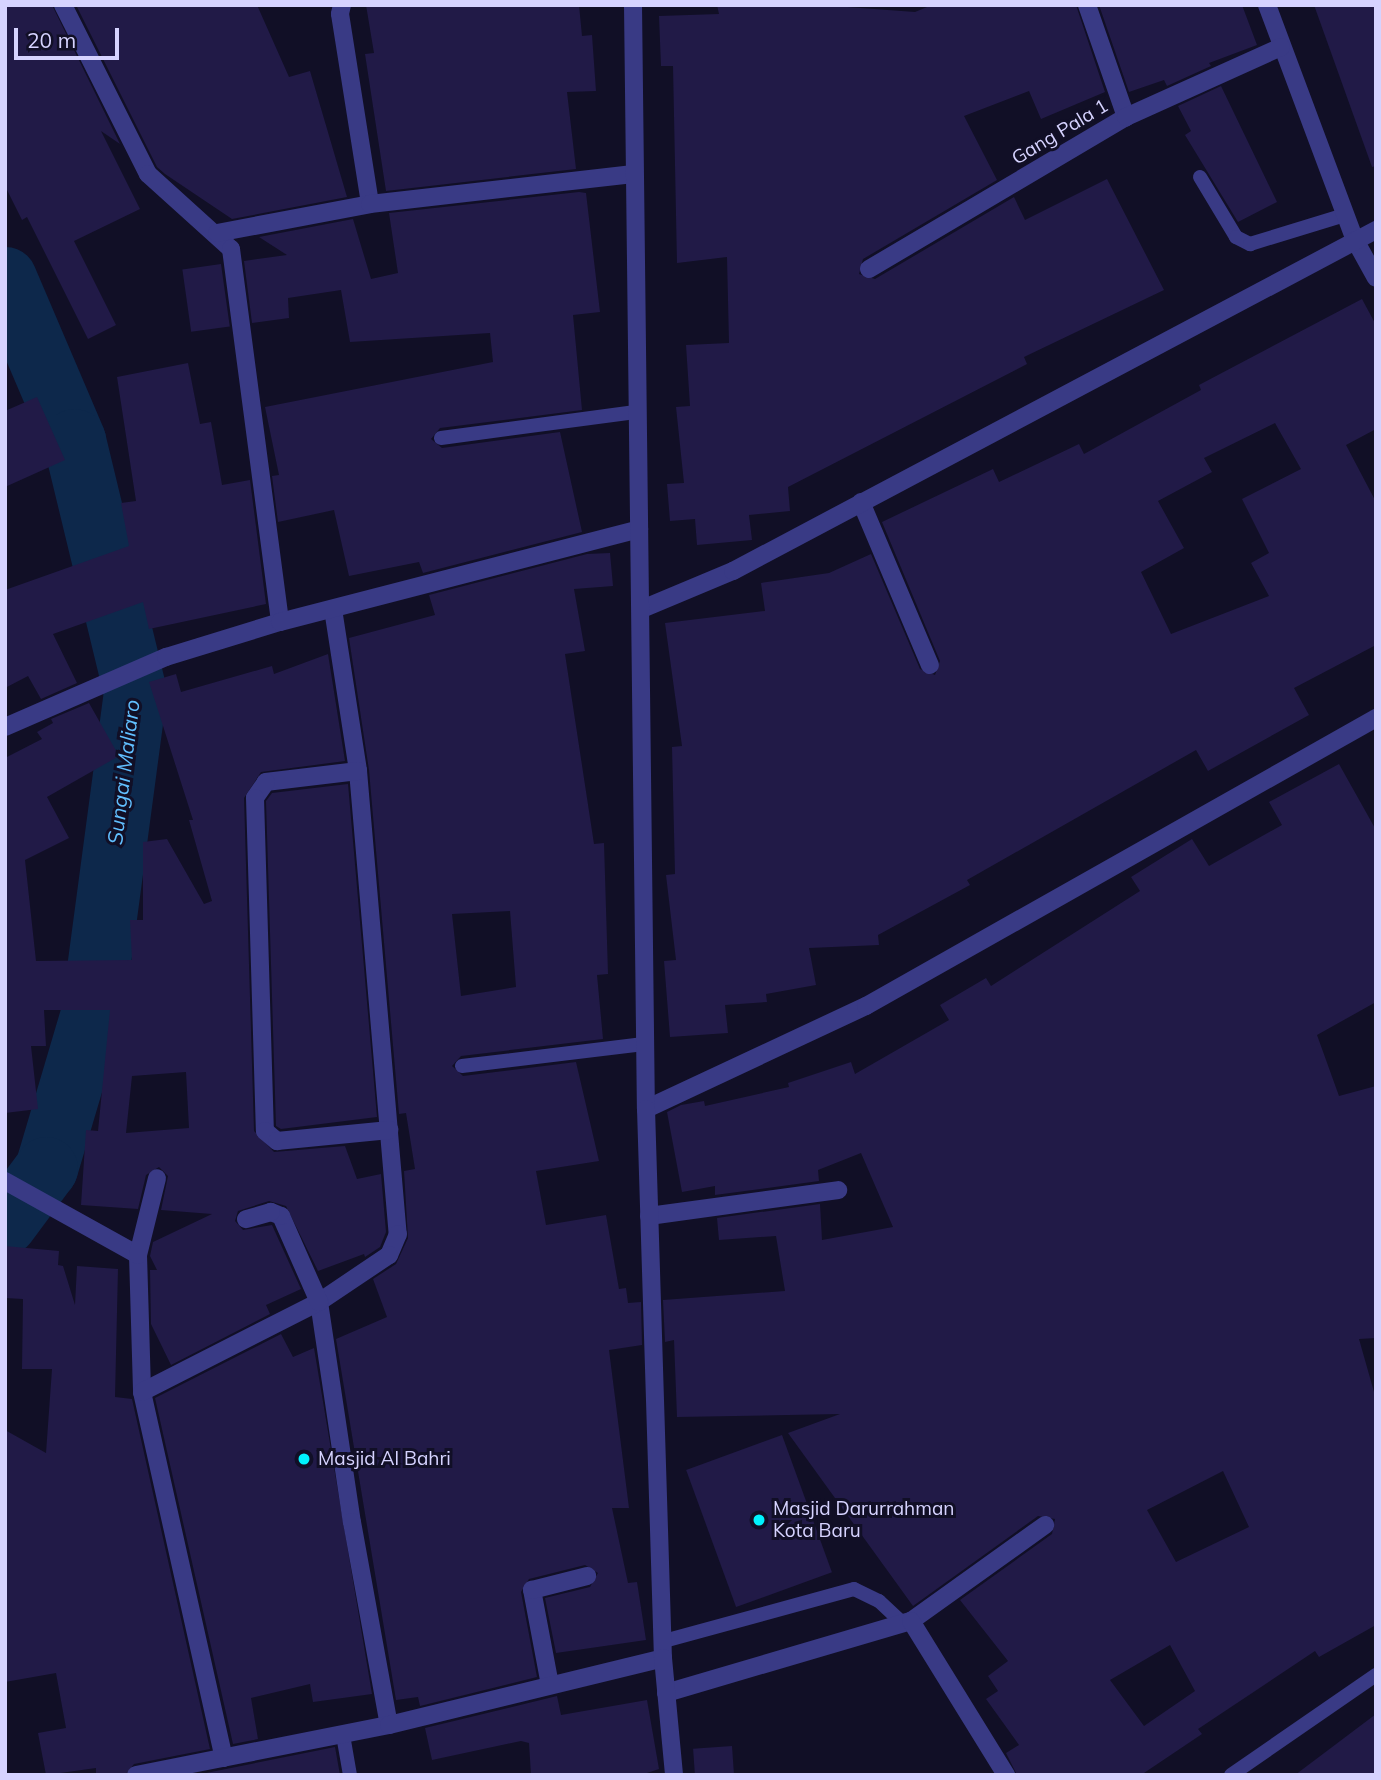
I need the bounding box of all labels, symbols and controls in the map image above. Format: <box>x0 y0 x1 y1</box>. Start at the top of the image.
scale bar <box>18 14 122 58</box>
text: 20 m <box>27 27 76 53</box>
street label: Gang Pala 1 <box>1008 94 1112 170</box>
water label: Sungai Maliaro <box>102 698 144 846</box>
place label: Masjid Al Bahri <box>318 1448 451 1470</box>
marker: Masjid Al Bahri <box>296 1451 312 1467</box>
place label: Masjid Darurrahman Kota Baru <box>773 1498 954 1542</box>
marker: Masjid Darurrahman Kota Baru <box>751 1512 767 1528</box>

